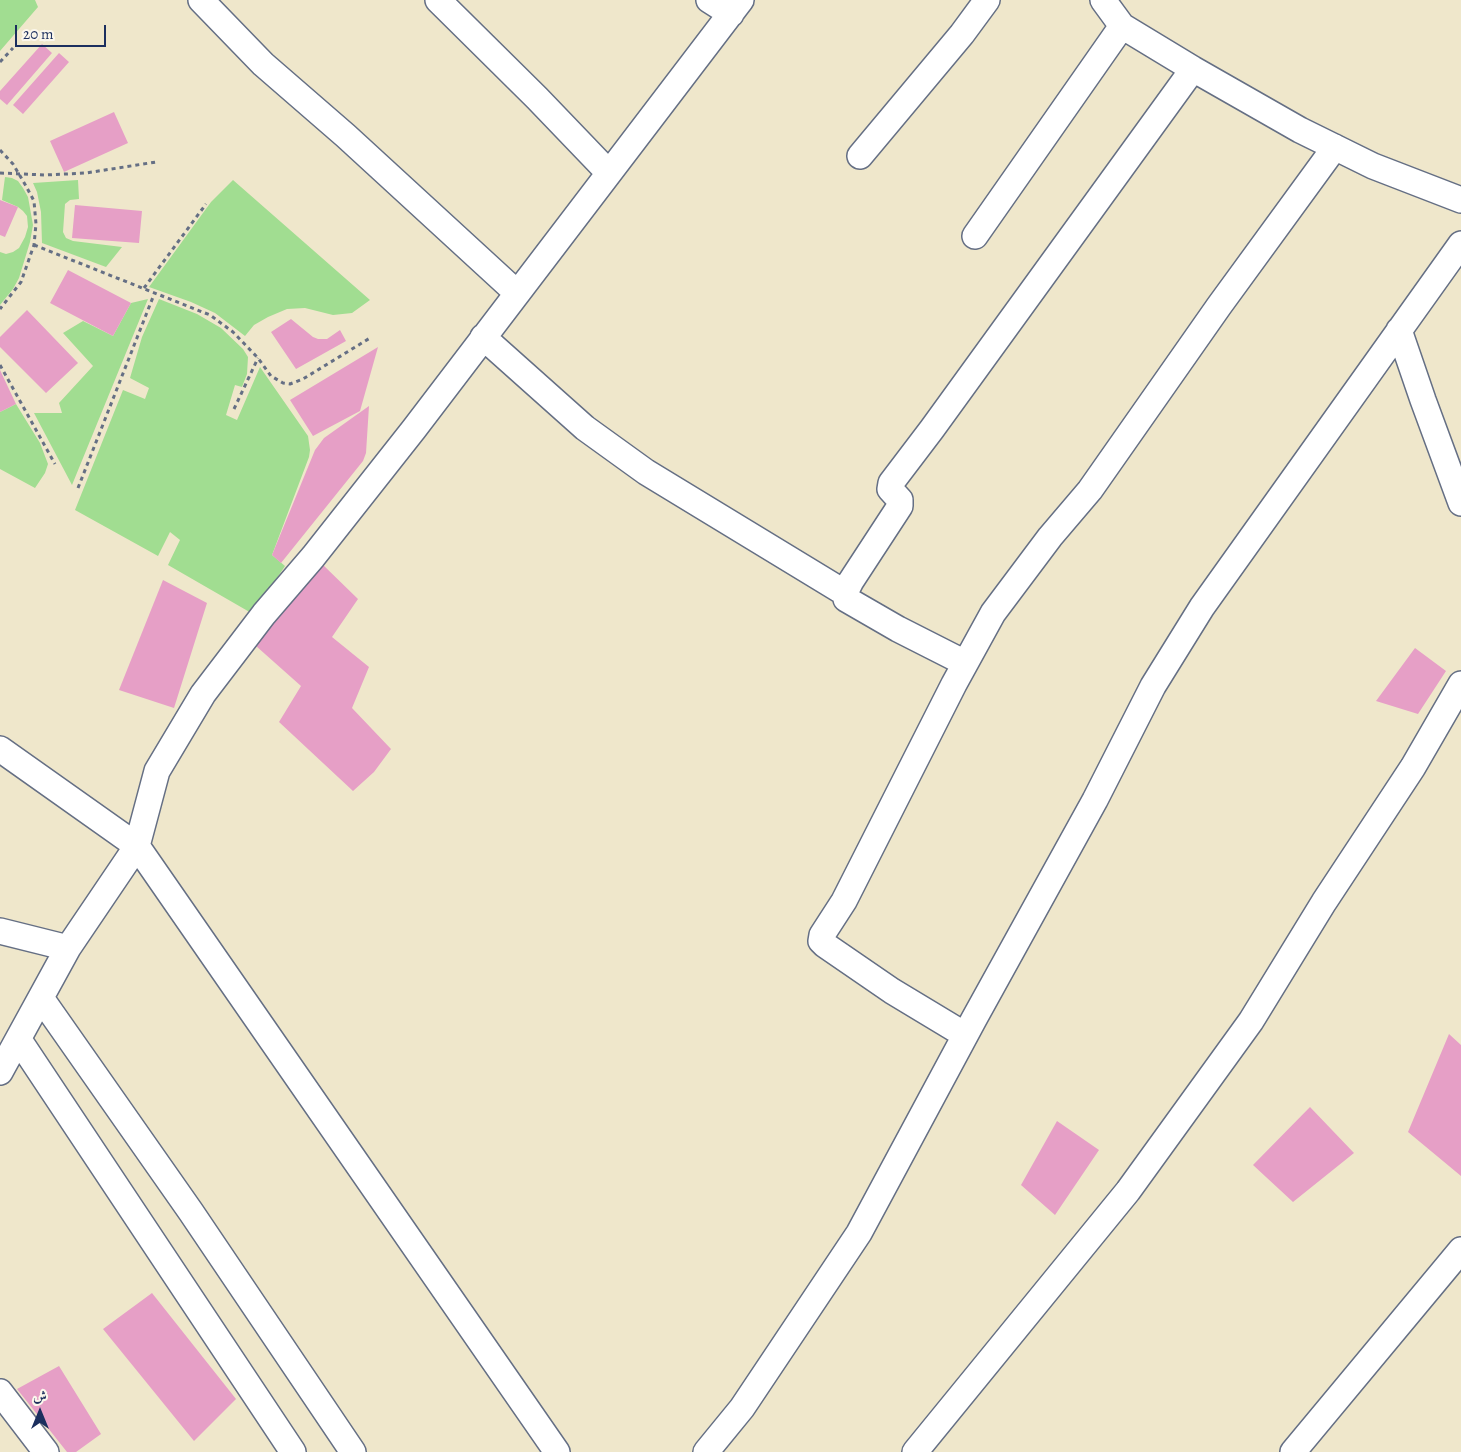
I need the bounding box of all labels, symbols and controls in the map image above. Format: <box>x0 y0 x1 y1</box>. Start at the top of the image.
scale bar <box>18 15 109 47</box>
text: 20 m <box>23 24 54 44</box>
north arrow <box>15 1387 65 1437</box>
text: ش <box>33 1387 47 1406</box>

